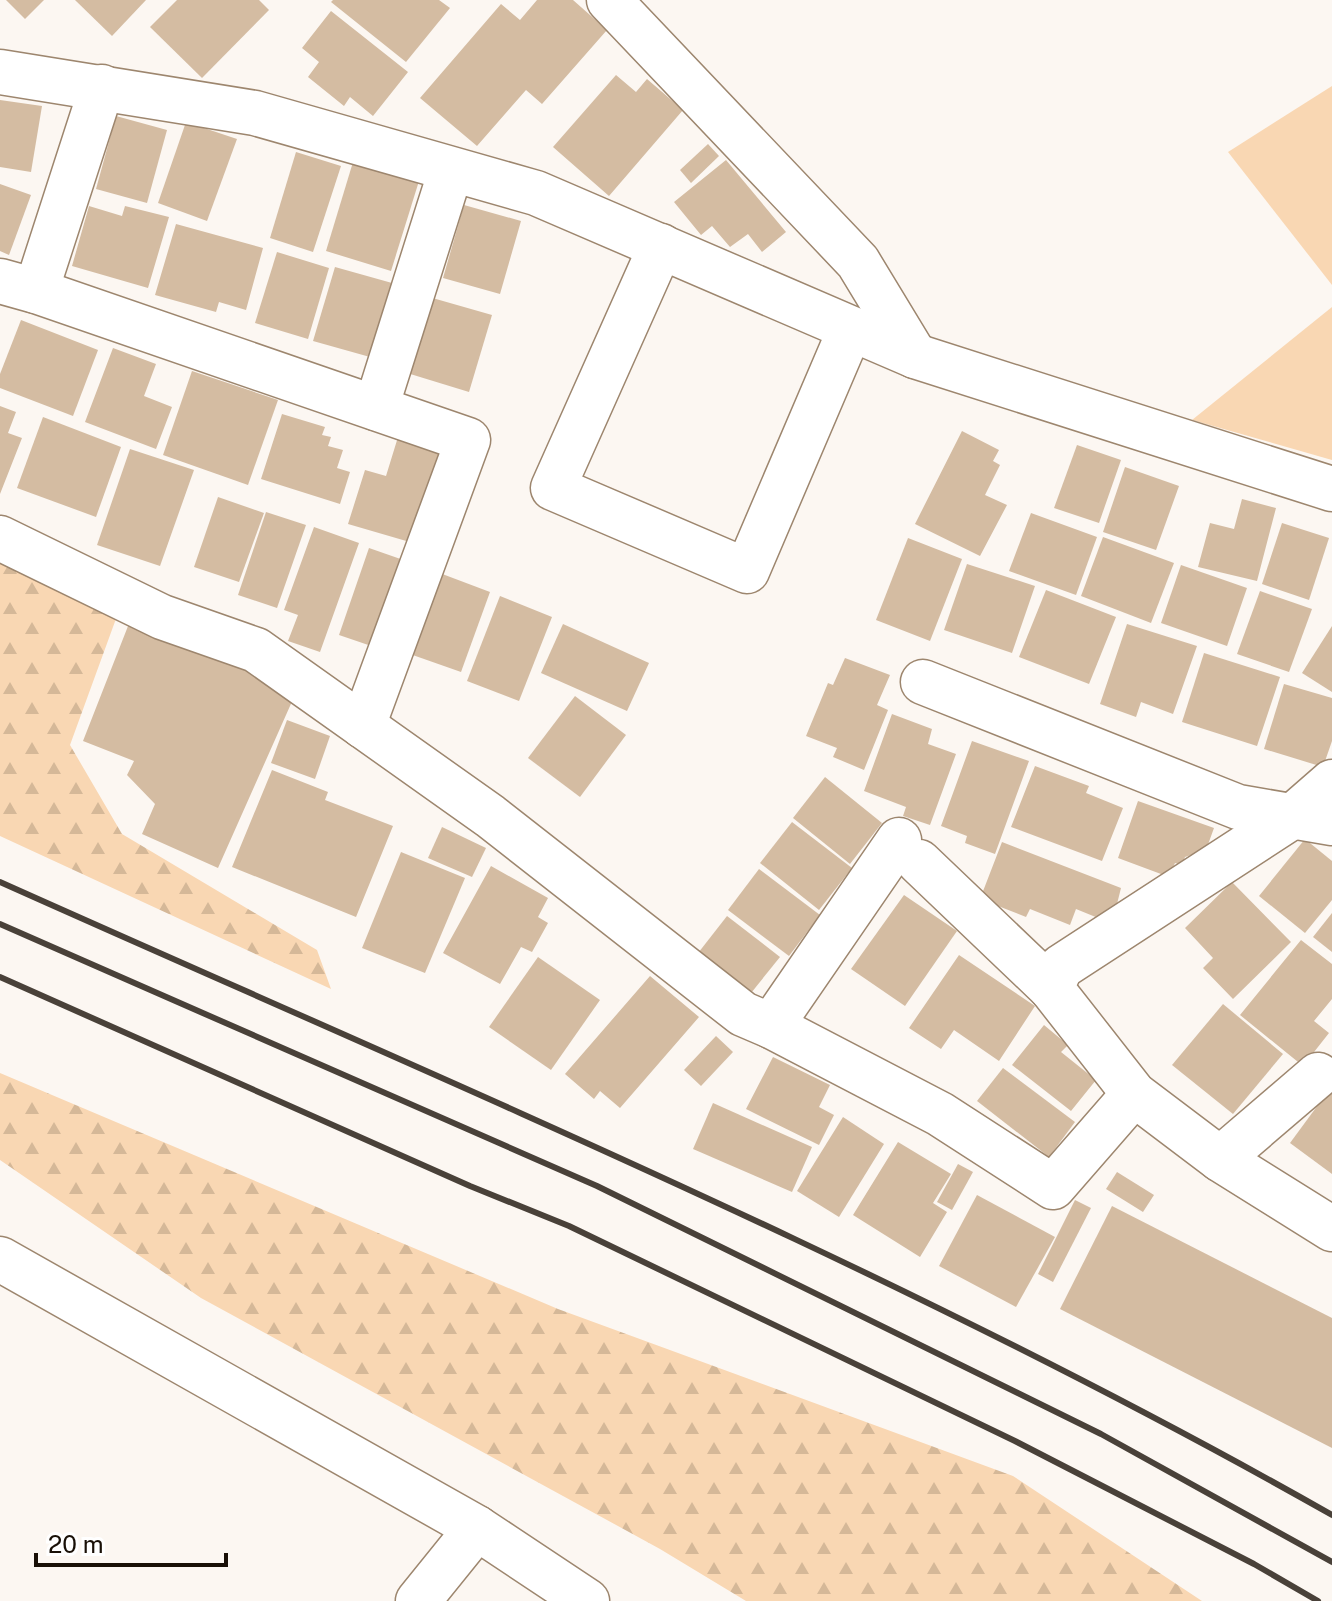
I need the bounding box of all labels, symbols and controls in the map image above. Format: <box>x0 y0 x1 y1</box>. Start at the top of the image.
scale bar <box>36 1517 226 1567</box>
text: 20 m <box>48 1530 104 1558</box>

